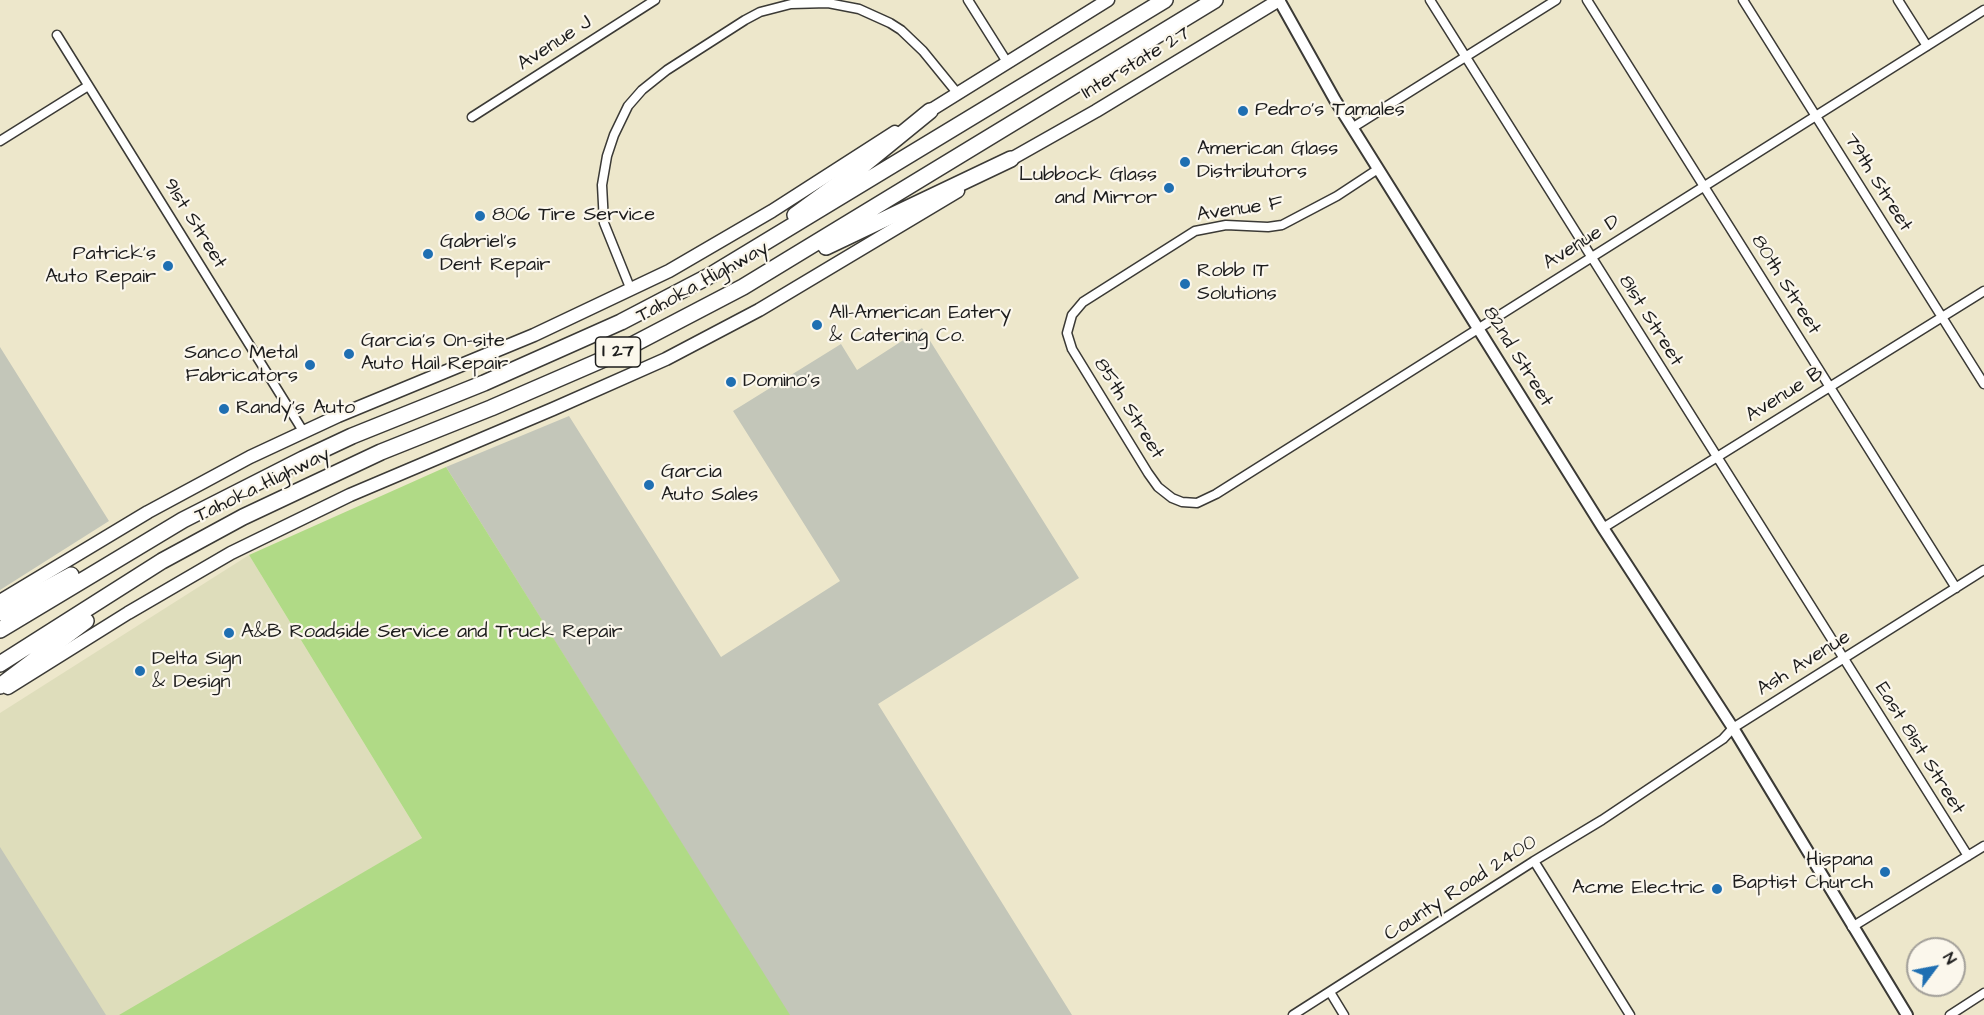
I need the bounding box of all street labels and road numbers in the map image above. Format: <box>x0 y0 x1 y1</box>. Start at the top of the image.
street label: Avenue J <box>513 11 597 77</box>
street label: Interstate 27 <box>1078 22 1194 106</box>
street label: 79th Street <box>1837 129 1917 237</box>
street label: 91st Street <box>157 174 231 274</box>
street label: Avenue F <box>1195 192 1285 228</box>
street label: Avenue D <box>1539 210 1625 276</box>
street label: 80th Street <box>1745 231 1825 339</box>
street label: Tahoka Highway <box>633 237 773 329</box>
street label: 81st Street <box>1612 271 1688 371</box>
street label: 82nd Street <box>1477 302 1557 412</box>
road number: I 27 <box>596 337 640 367</box>
street label: 85th Street <box>1087 354 1169 464</box>
street label: Avenue B <box>1742 362 1828 428</box>
street label: Tahoka Highway <box>192 443 334 529</box>
street label: Ash Avenue <box>1753 626 1855 702</box>
street label: East 81st Street <box>1869 678 1969 820</box>
street label: County Road 2400 <box>1380 831 1542 947</box>

